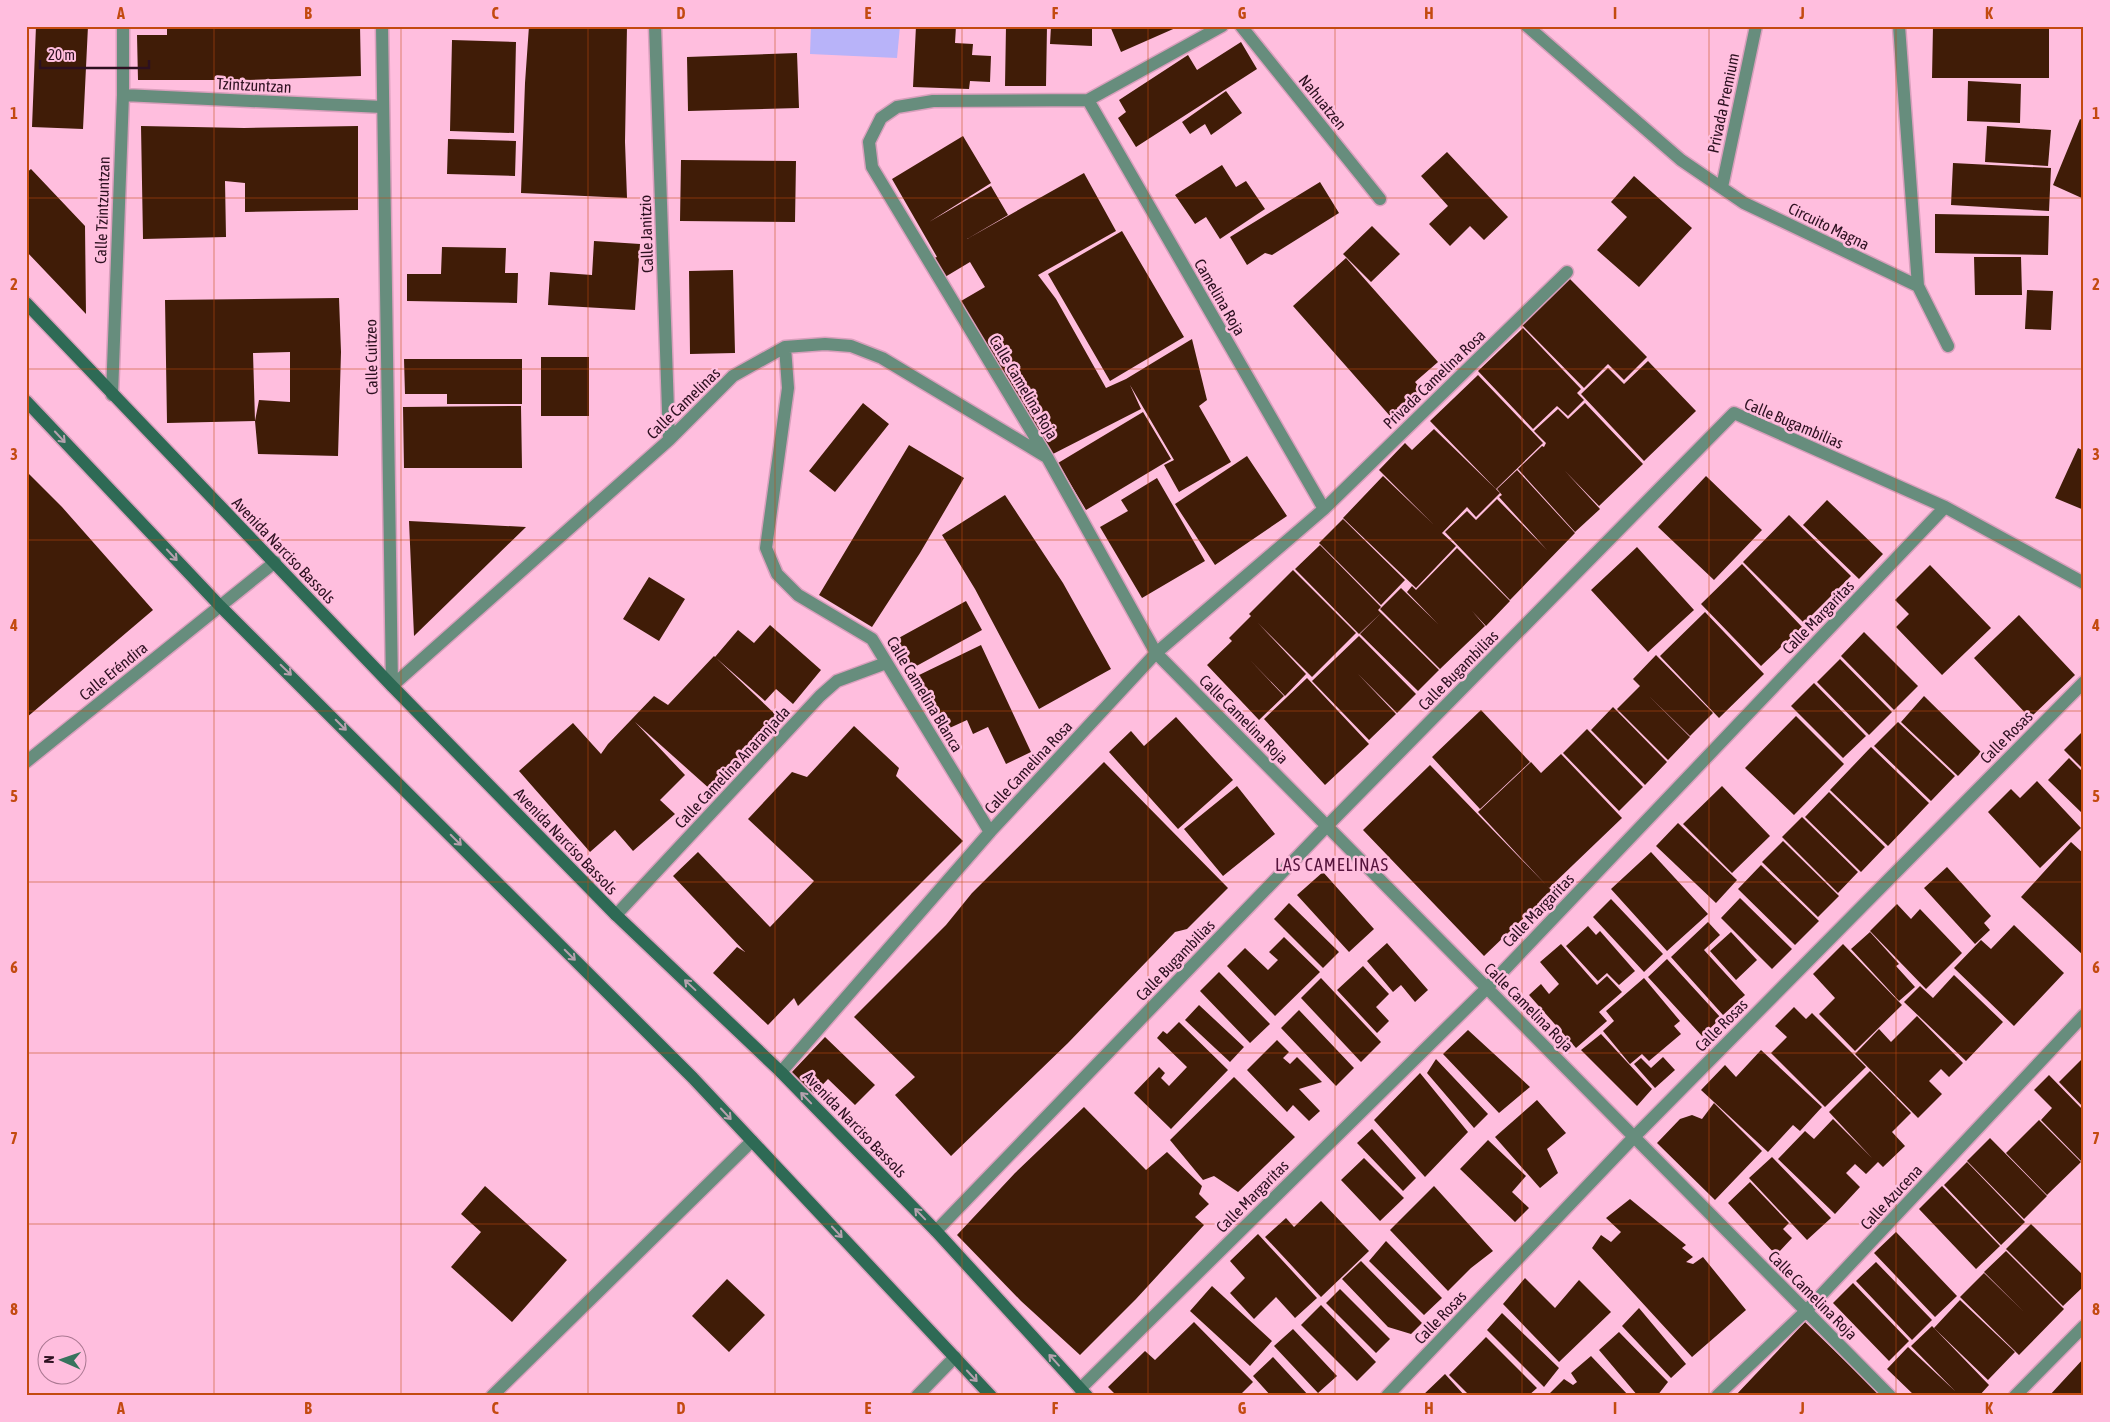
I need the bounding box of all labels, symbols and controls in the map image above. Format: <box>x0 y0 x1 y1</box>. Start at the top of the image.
text: A <box>116 4 125 22</box>
text: B <box>304 4 312 22</box>
text: C <box>491 4 499 22</box>
text: D <box>677 4 686 22</box>
text: E <box>865 4 872 22</box>
text: F <box>1052 4 1059 22</box>
text: G <box>1238 4 1247 22</box>
text: H <box>1424 4 1434 22</box>
text: I <box>1613 4 1617 22</box>
text: J <box>1798 4 1805 22</box>
text: K <box>1985 4 1993 22</box>
scale bar <box>40 38 149 70</box>
text: 20 m <box>48 46 75 63</box>
street label: Privada Premium <box>1704 51 1742 155</box>
street label: Nahuatzen <box>1296 71 1350 133</box>
street label: Tzintzuntzan <box>216 74 292 96</box>
text: 1 <box>10 104 18 122</box>
text: 1 <box>2092 104 2100 122</box>
street label: Calle Tzintzuntzan <box>91 156 113 264</box>
street label: Calle Janitzio <box>636 195 656 273</box>
street label: Circuito Magna <box>1785 199 1872 254</box>
street label: Camelina Roja <box>1190 256 1249 339</box>
text: 2 <box>10 275 18 293</box>
text: 2 <box>2092 275 2100 293</box>
street label: Calle Cuitzeo <box>361 319 381 395</box>
street label: Privada Camelina Rosa <box>1379 326 1489 432</box>
street label: Calle Camelina Roja <box>985 332 1062 443</box>
street label: Calle Camelinas <box>643 363 724 442</box>
street label: Calle Bugambilias <box>1742 394 1846 453</box>
one-way arrow <box>54 430 66 443</box>
text: 3 <box>10 445 18 463</box>
text: 3 <box>2092 445 2100 463</box>
street label: Avenida Narciso Bassols <box>229 493 340 607</box>
one-way arrow <box>166 548 178 561</box>
street label: Calle Margaritas <box>1779 576 1858 658</box>
text: 4 <box>9 616 18 634</box>
text: 4 <box>2091 616 2100 634</box>
street label: Calle Bugambilias <box>1414 626 1503 714</box>
street label: Calle Camelina Blanca <box>883 633 967 755</box>
street label: Calle Eréndira <box>75 638 151 704</box>
one-way arrow <box>280 664 292 676</box>
street label: Calle Camelina Roja <box>1195 671 1292 768</box>
street label: Calle Camelina Anaranjada <box>671 702 794 832</box>
street label: Calle Rosas <box>1976 707 2036 767</box>
street label: Calle Camelina Rosa <box>981 717 1075 817</box>
one-way arrow <box>335 719 347 731</box>
street label: Avenida Narciso Bassols <box>511 784 622 898</box>
text: 5 <box>10 787 18 805</box>
text: 5 <box>2092 787 2100 805</box>
one-way arrow <box>449 834 462 846</box>
district label: LAS CAMELINAS <box>1275 854 1389 875</box>
street label: Calle Margaritas <box>1499 869 1578 951</box>
street label: Calle Bugambilias <box>1132 916 1219 1005</box>
one-way arrow <box>564 949 576 961</box>
text: 6 <box>10 958 18 976</box>
text: 6 <box>2092 958 2100 976</box>
street label: Calle Camelina Roja <box>1480 959 1577 1056</box>
one-way arrow <box>683 979 696 991</box>
street label: Calle Rosas <box>1691 995 1751 1055</box>
street label: Avenida Narciso Bassols <box>800 1067 911 1181</box>
one-way arrow <box>800 1092 813 1104</box>
one-way arrow <box>720 1107 732 1120</box>
text: 7 <box>10 1129 18 1147</box>
text: 7 <box>2092 1129 2100 1147</box>
street label: Calle Margaritas <box>1212 1156 1293 1237</box>
street label: Calle Azucena <box>1856 1161 1926 1233</box>
one-way arrow <box>914 1208 926 1221</box>
one-way arrow <box>831 1226 843 1239</box>
street label: Calle Camelina Roja <box>1764 1247 1861 1344</box>
street label: Calle Rosas <box>1410 1287 1470 1347</box>
text: 8 <box>10 1300 18 1318</box>
text: 8 <box>2092 1300 2100 1318</box>
north arrow <box>38 1334 88 1384</box>
one-way arrow <box>1048 1353 1059 1366</box>
text: N <box>41 1355 57 1364</box>
one-way arrow <box>966 1370 978 1382</box>
text: A <box>116 1399 125 1417</box>
text: B <box>304 1399 312 1417</box>
text: C <box>491 1399 499 1417</box>
text: D <box>677 1399 686 1417</box>
text: E <box>865 1399 872 1417</box>
text: F <box>1052 1399 1059 1417</box>
text: G <box>1238 1399 1247 1417</box>
text: H <box>1424 1399 1434 1417</box>
text: I <box>1613 1399 1617 1417</box>
text: J <box>1798 1399 1805 1417</box>
text: K <box>1985 1399 1993 1417</box>

